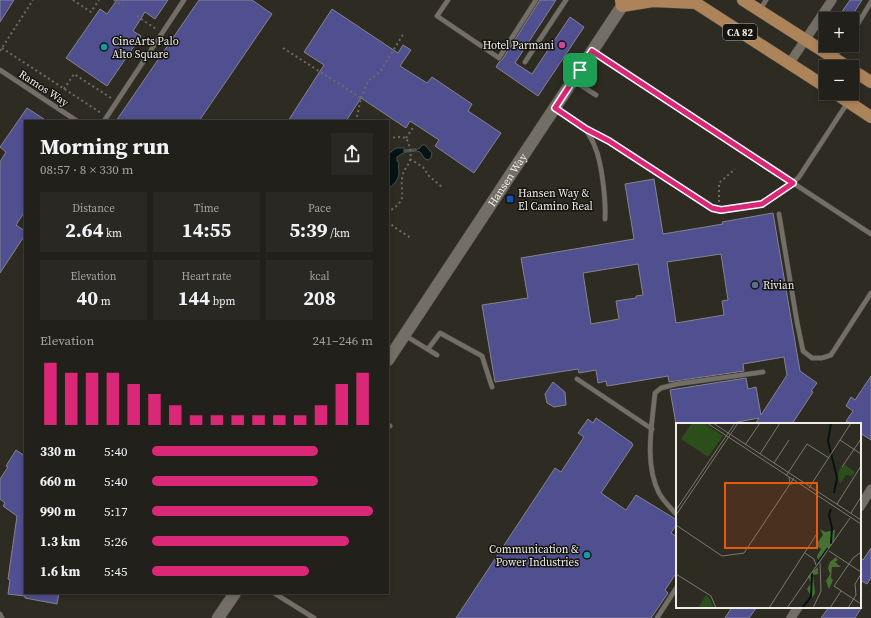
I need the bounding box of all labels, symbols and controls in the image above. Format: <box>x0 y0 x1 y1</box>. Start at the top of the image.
map controls <box>819 12 859 100</box>
button: + <box>819 12 859 52</box>
road number: CA 82 <box>723 24 757 40</box>
place label: CineArts Palo Alto Square <box>112 34 179 62</box>
place label: Hotel Parmani <box>483 38 554 53</box>
marker: Hotel Parmani <box>557 40 567 50</box>
marker: CineArts Palo Alto Square <box>99 42 109 52</box>
pin <box>563 53 597 87</box>
icon: arrive <box>569 59 591 81</box>
button: − <box>819 60 859 100</box>
street label: Ramos Way <box>16 67 72 110</box>
text: Morning run <box>40 131 170 161</box>
button: share <box>331 133 373 175</box>
street label: Hansen Way <box>484 150 531 210</box>
text: 08:57 · 8 × 330 m <box>40 161 134 178</box>
place label: Hansen Way & El Camino Real <box>518 186 593 214</box>
marker: Hansen Way & El Camino Real <box>505 194 515 204</box>
text: Distance <box>72 201 115 216</box>
text: Time <box>194 201 219 216</box>
text: Pace <box>308 201 331 216</box>
text: 2.64 <box>65 216 104 244</box>
text: 14:55 <box>182 216 231 244</box>
text: 5:39 <box>289 216 328 244</box>
text: km <box>104 226 122 241</box>
text: /km <box>328 226 350 241</box>
text: Elevation <box>71 269 116 284</box>
text: Heart rate <box>182 269 231 284</box>
text: kcal <box>309 269 330 284</box>
place label: Rivian <box>763 278 795 293</box>
marker: Rivian <box>750 280 760 290</box>
text: 40 <box>76 284 98 312</box>
text: 144 <box>178 284 210 312</box>
text: 208 <box>303 284 336 312</box>
text: m <box>98 294 111 309</box>
text: bpm <box>210 294 235 309</box>
text: Elevation <box>40 332 94 349</box>
text: 241–246 m <box>313 332 373 349</box>
inset map <box>676 423 861 608</box>
text: 330 m <box>40 443 76 460</box>
text: 5:40 <box>104 443 127 460</box>
text: 660 m <box>40 473 76 490</box>
text: 5:40 <box>104 473 127 490</box>
text: 990 m <box>40 503 76 520</box>
text: 5:17 <box>104 503 127 520</box>
text: 1.3 km <box>40 533 80 550</box>
text: 5:26 <box>104 533 127 550</box>
place label: Communication & Power Industries <box>489 542 579 570</box>
marker: Communication & Power Industries <box>582 550 592 560</box>
text: 1.6 km <box>40 563 80 580</box>
text: 5:45 <box>104 563 127 580</box>

